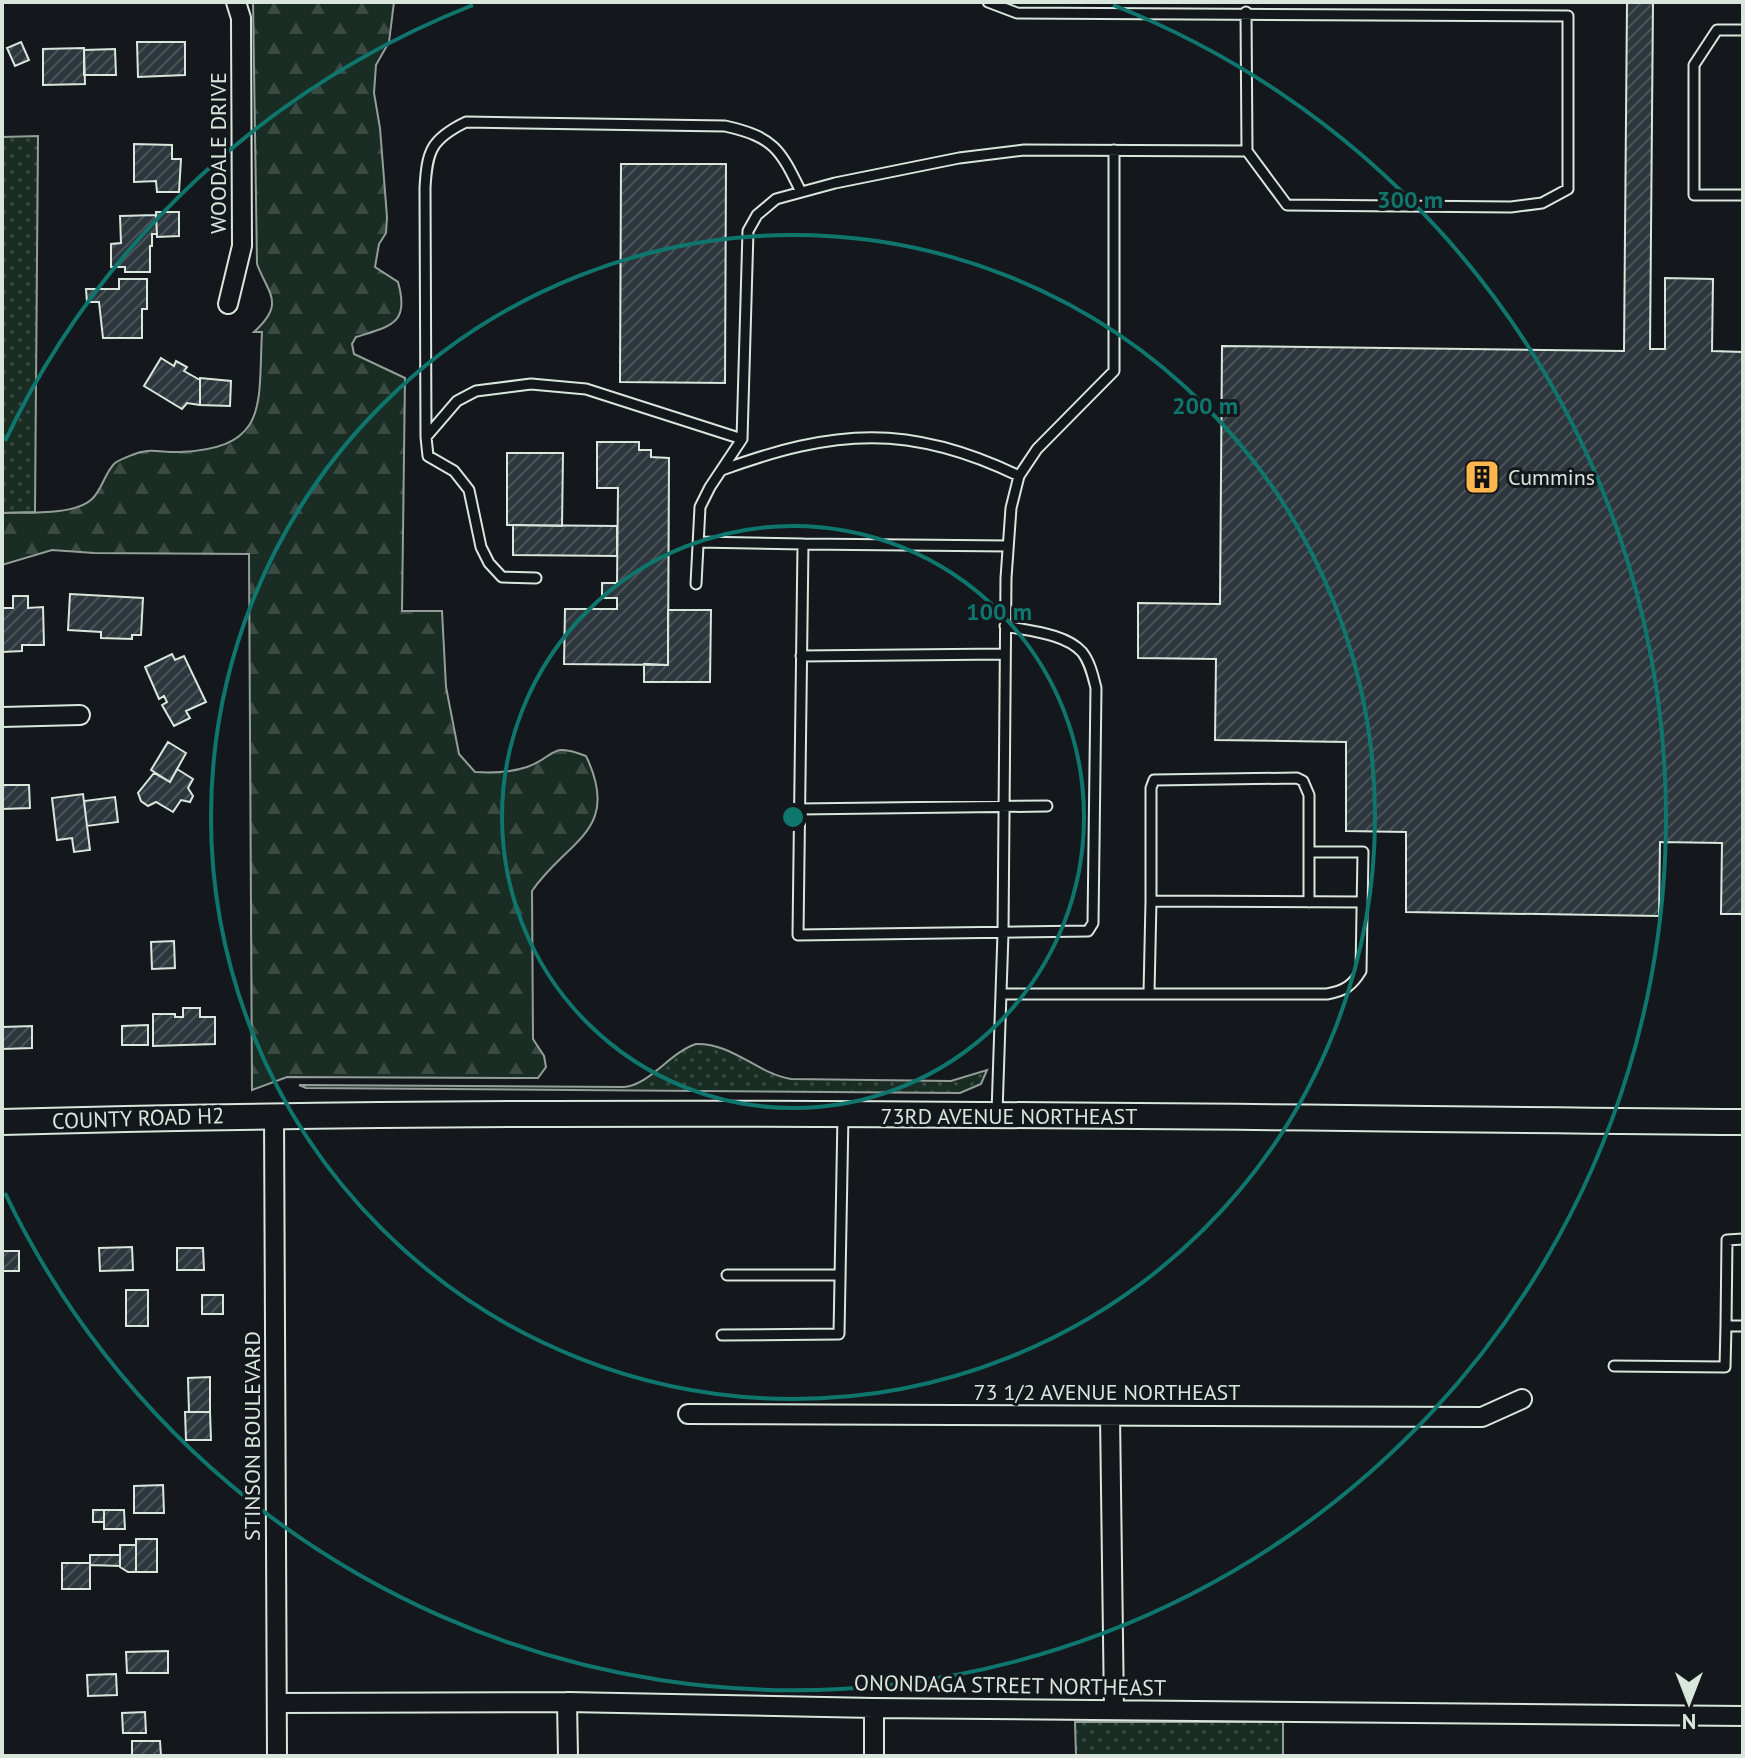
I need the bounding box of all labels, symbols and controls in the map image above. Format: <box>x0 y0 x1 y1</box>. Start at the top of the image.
street label: WOODALE DRIVE <box>204 72 232 234</box>
text: 300 m <box>1377 184 1443 215</box>
text: 200 m <box>1172 390 1238 421</box>
building icon: Cummins <box>1463 458 1501 496</box>
place label: Cummins <box>1508 463 1595 491</box>
text: 100 m <box>966 596 1032 627</box>
centre of rings <box>779 803 807 831</box>
street label: COUNTY ROAD H2 <box>51 1101 225 1135</box>
street label: 73RD AVENUE NORTHEAST <box>881 1102 1137 1130</box>
street label: STINSON BOULEVARD <box>238 1331 266 1541</box>
street label: 73 1/2 AVENUE NORTHEAST <box>974 1378 1240 1406</box>
north arrow <box>1649 1662 1729 1742</box>
street label: ONONDAGA STREET NORTHEAST <box>854 1668 1166 1702</box>
text: N <box>1682 1708 1696 1736</box>

